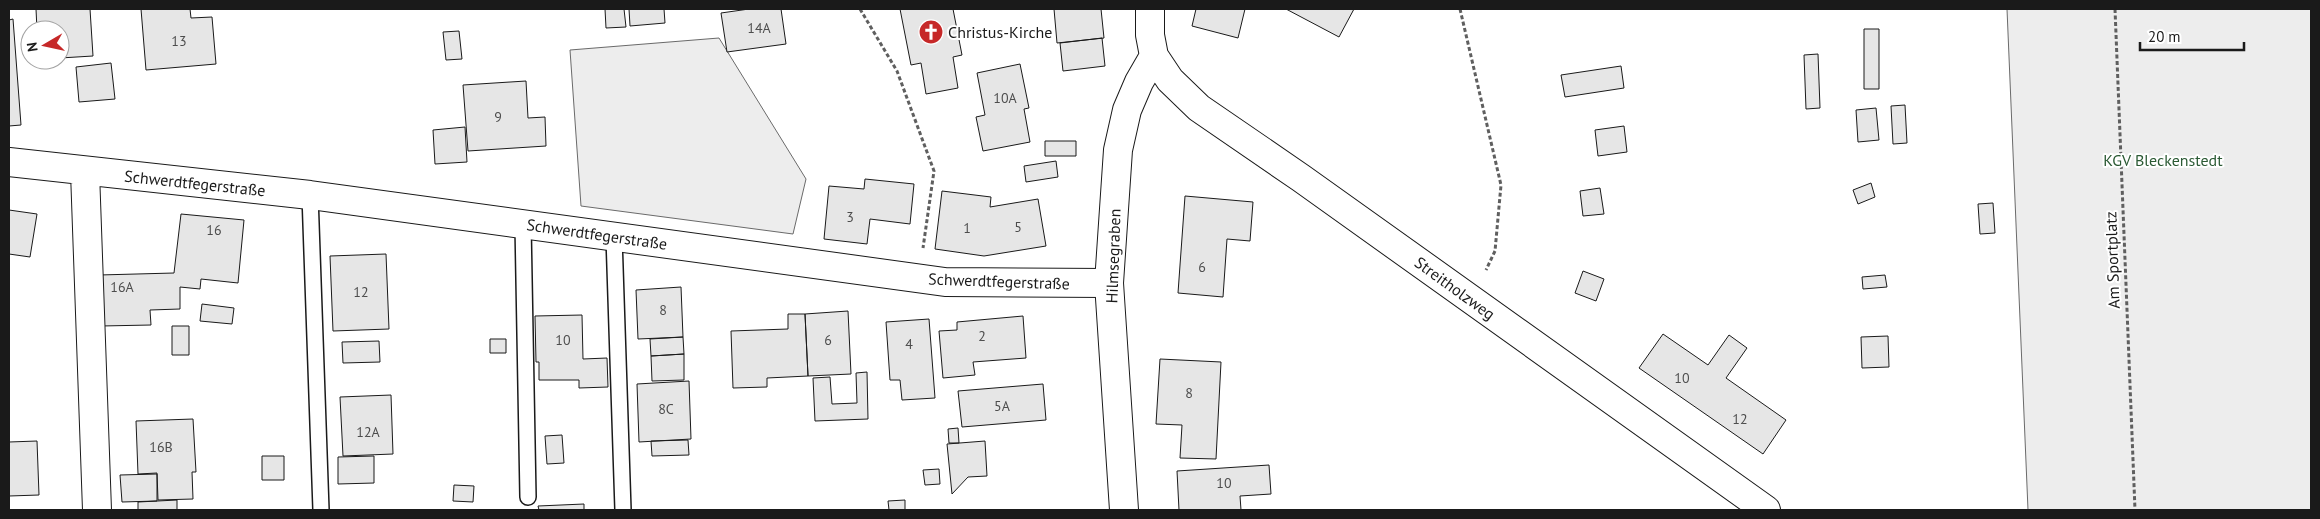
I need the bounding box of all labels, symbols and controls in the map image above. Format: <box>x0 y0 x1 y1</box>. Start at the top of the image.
house number: 14A <box>747 19 772 37</box>
church icon: Christus-Kirche <box>918 19 944 45</box>
north arrow <box>20 20 70 70</box>
scale bar <box>2140 20 2244 52</box>
place label: Christus-Kirche <box>948 22 1052 42</box>
text: 20 m <box>2148 27 2181 46</box>
house number: 13 <box>171 32 187 50</box>
text: N <box>23 41 42 53</box>
house number: 10A <box>993 89 1018 107</box>
house number: 9 <box>494 108 502 126</box>
park label: KGV Bleckenstedt <box>2103 150 2223 170</box>
street label: Schwerdtfegerstraße <box>123 166 267 200</box>
house number: 3 <box>846 208 854 226</box>
street label: Hilmsegraben <box>1101 208 1125 304</box>
street label: Am Sportplatz <box>2100 211 2124 309</box>
street label: Schwerdtfegerstraße <box>525 214 669 254</box>
house number: 5 <box>1014 218 1022 236</box>
house number: 1 <box>963 219 971 237</box>
house number: 16 <box>206 221 222 239</box>
street label: Streitholzweg <box>1411 252 1499 324</box>
house number: 6 <box>1198 258 1206 276</box>
street label: Schwerdtfegerstraße <box>928 269 1070 293</box>
house number: 16A <box>110 278 135 296</box>
house number: 12 <box>353 283 369 301</box>
house number: 8 <box>659 301 667 319</box>
house number: 2 <box>978 327 986 345</box>
house number: 10 <box>555 331 571 349</box>
house number: 6 <box>824 331 832 349</box>
house number: 4 <box>905 335 913 353</box>
house number: 10 <box>1674 369 1690 387</box>
house number: 8 <box>1185 384 1193 402</box>
house number: 5A <box>994 397 1011 415</box>
house number: 8C <box>658 400 674 418</box>
house number: 12 <box>1732 410 1748 428</box>
house number: 12A <box>356 423 381 441</box>
house number: 16B <box>149 438 173 456</box>
house number: 10 <box>1216 474 1232 492</box>

